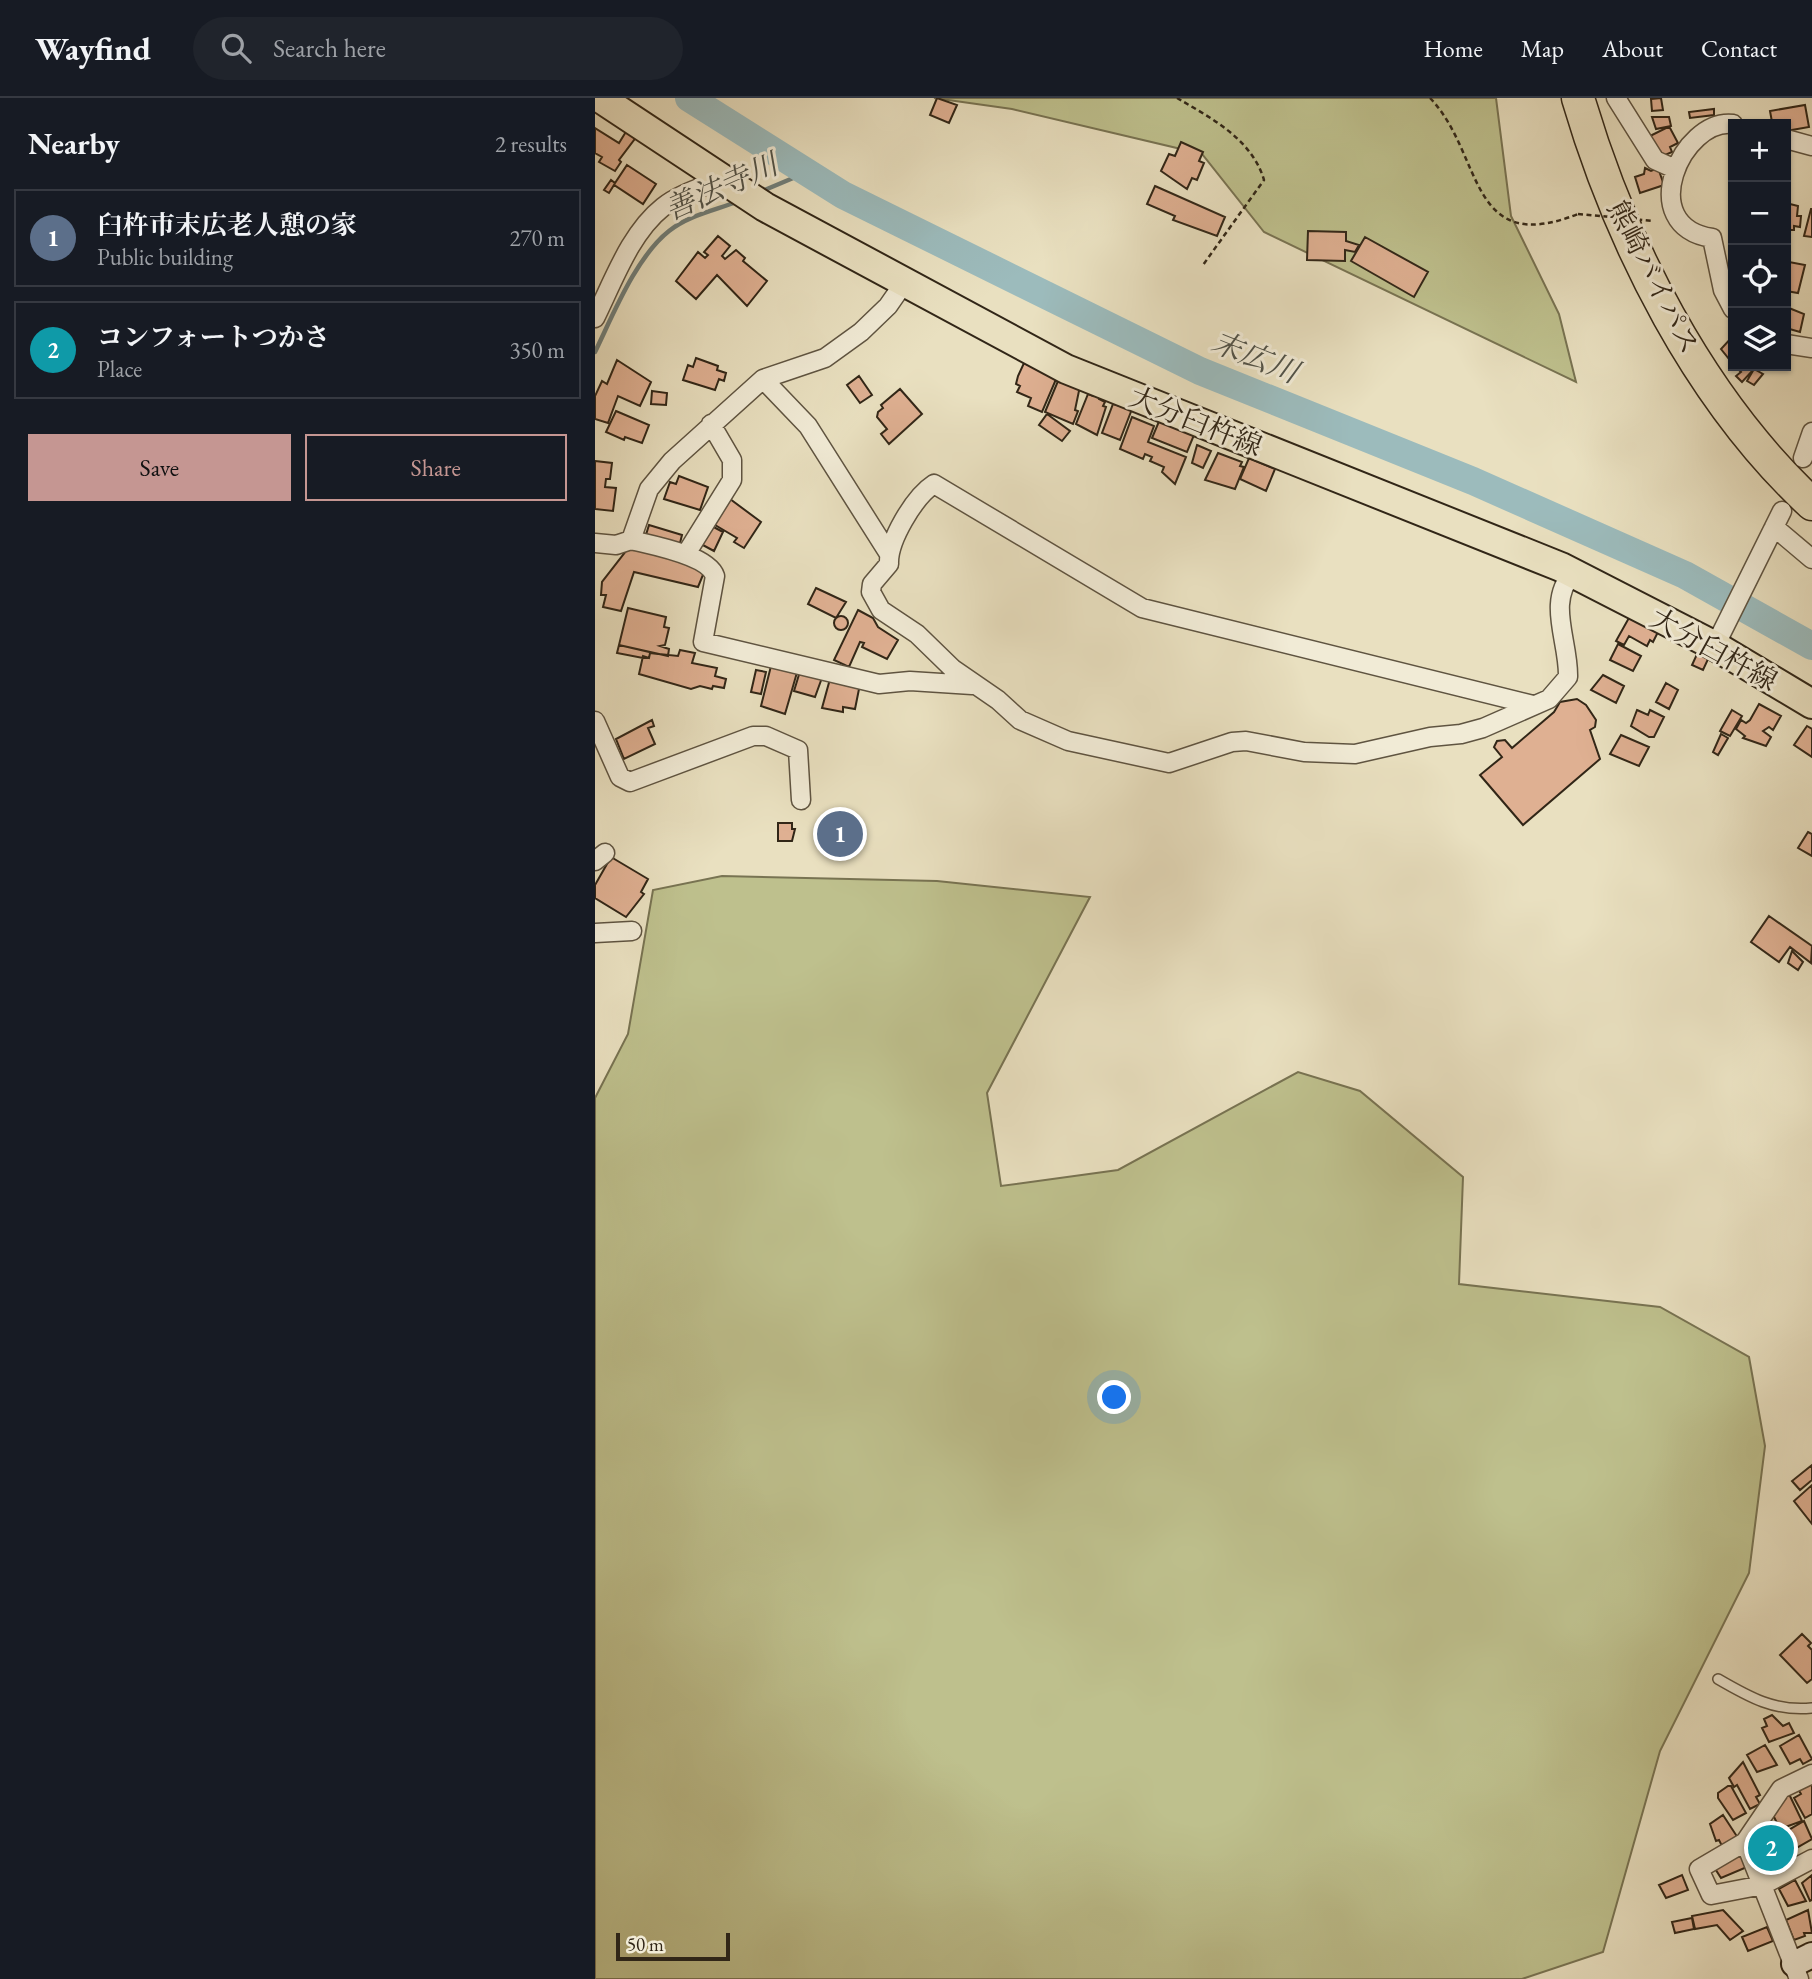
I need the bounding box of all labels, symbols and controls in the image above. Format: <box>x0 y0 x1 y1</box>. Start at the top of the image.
search box <box>193 17 683 80</box>
text: Wayfind <box>35 27 151 70</box>
icon: search <box>217 29 255 67</box>
text: Search here <box>273 31 386 65</box>
text: Home <box>1423 33 1483 64</box>
text: Map <box>1521 33 1564 64</box>
text: About <box>1602 33 1663 64</box>
text: Contact <box>1701 33 1777 64</box>
map controls <box>1728 119 1791 371</box>
button: + <box>1728 119 1791 182</box>
text: Nearby <box>28 124 120 163</box>
text: 2 results <box>495 129 567 159</box>
water label: 善法寺川 <box>658 143 786 229</box>
button: − <box>1728 182 1791 245</box>
street label: 熊崎バイパス <box>1600 194 1708 360</box>
text: 臼杵市末広老人憩の家 <box>97 208 357 242</box>
text: 1 <box>47 223 59 253</box>
text: 270 m <box>509 223 565 253</box>
text: Public building <box>97 242 233 272</box>
button: locate <box>1728 245 1791 308</box>
button: layers <box>1728 308 1791 371</box>
text: コンフォートつかさ <box>97 320 330 354</box>
water label: 末広川 <box>1206 322 1307 393</box>
text: 2 <box>47 335 59 365</box>
text: 350 m <box>509 335 565 365</box>
text: Place <box>97 354 142 384</box>
street label: 大分臼杵線 <box>1124 378 1268 464</box>
button: Save <box>28 434 291 501</box>
button: Share <box>305 434 567 501</box>
street label: 大分臼杵線 <box>1644 599 1784 699</box>
pin: 1 <box>817 808 863 860</box>
your location <box>1097 1380 1131 1414</box>
pin: 2 <box>1748 1822 1794 1874</box>
scale bar <box>616 1930 730 1962</box>
text: 50 m <box>627 1932 664 1957</box>

